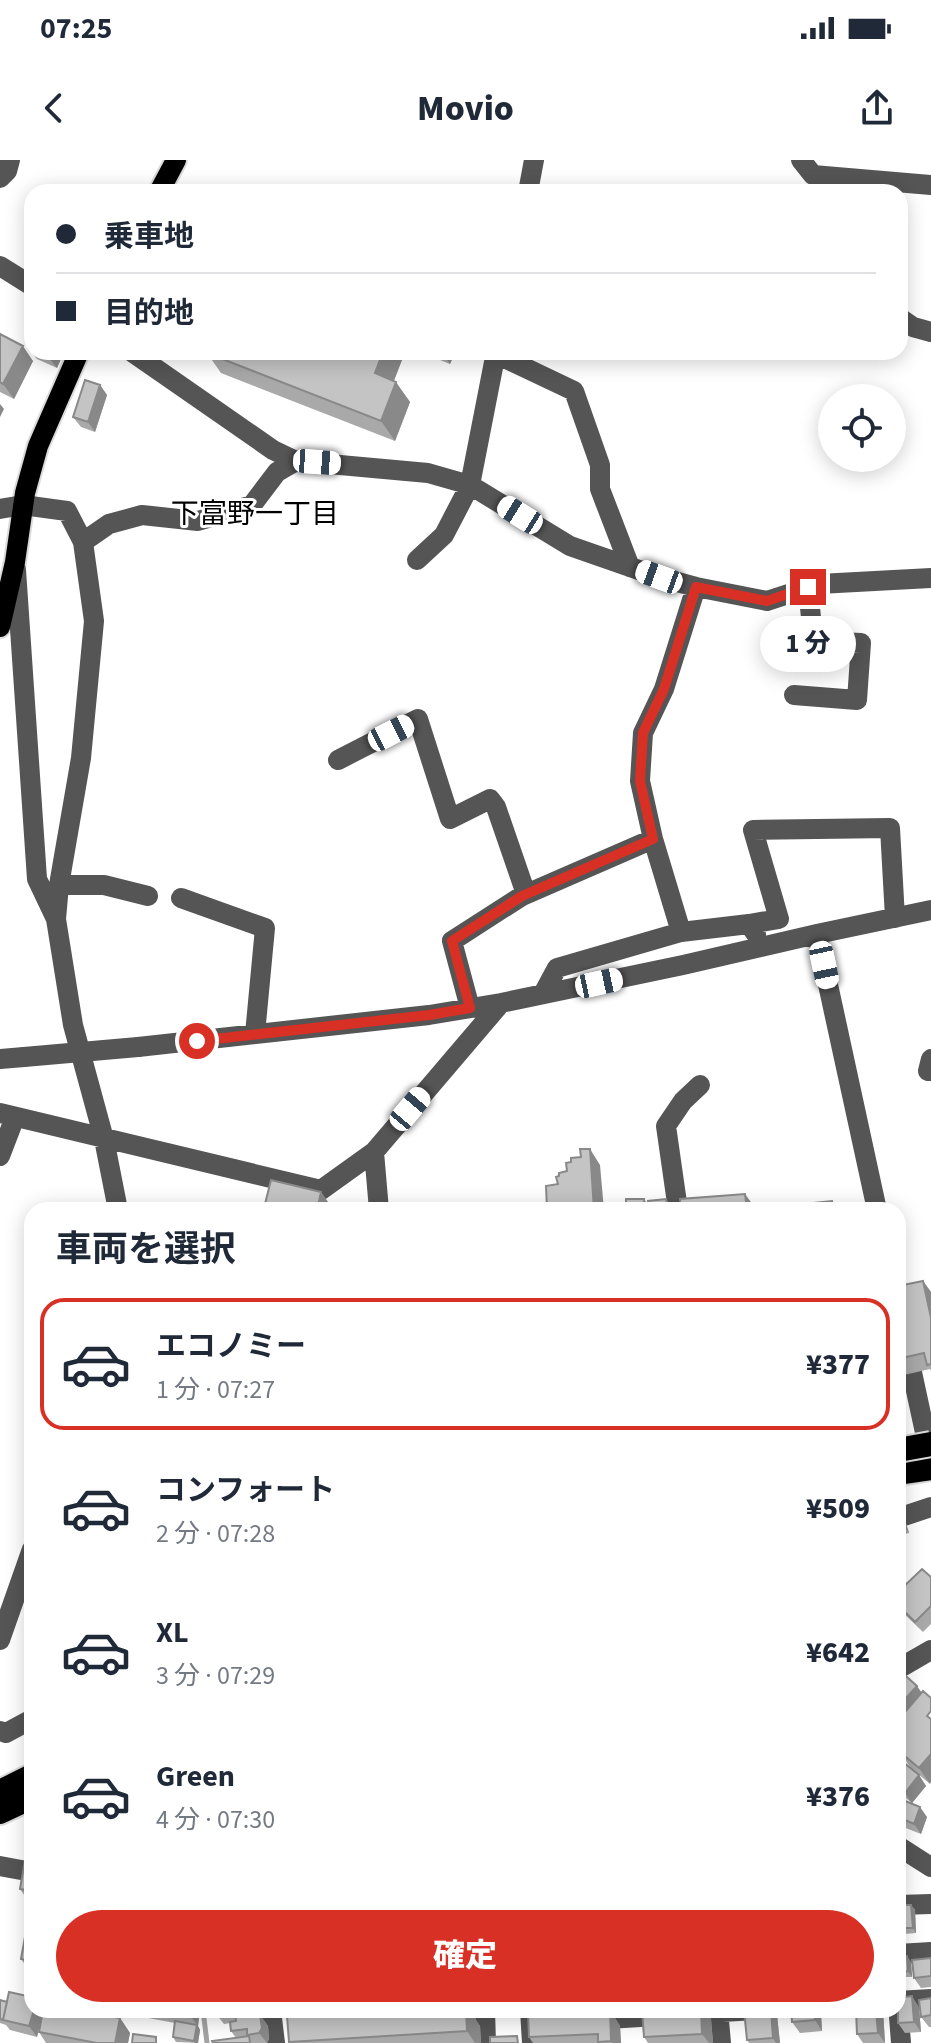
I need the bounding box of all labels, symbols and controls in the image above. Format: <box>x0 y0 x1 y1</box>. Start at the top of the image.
text: 07:25 <box>40 7 112 50</box>
text: Movio <box>417 83 514 134</box>
icon: back <box>32 86 76 130</box>
icon: share <box>855 86 899 130</box>
text: 乗車地 <box>104 215 194 258</box>
text: 目的地 <box>104 292 194 335</box>
map controls <box>818 384 906 472</box>
button: locate <box>818 384 906 472</box>
car <box>292 448 342 476</box>
car <box>493 492 547 538</box>
district label: 下富野一丁目 <box>171 494 339 534</box>
car <box>632 558 686 596</box>
route end <box>790 569 826 605</box>
callout: 1 分 <box>760 615 856 671</box>
text: 1 分 <box>785 625 831 662</box>
car <box>364 711 418 755</box>
car <box>807 939 841 991</box>
car <box>573 966 625 1000</box>
route start <box>179 1023 215 1059</box>
car <box>385 1083 435 1135</box>
text: 車両を選択 <box>56 1224 236 1275</box>
text: エコノミー <box>156 1325 306 1368</box>
icon: car <box>60 1328 132 1400</box>
text: ¥377 <box>806 1343 870 1386</box>
text: 1 分 · 07:27 <box>156 1371 275 1408</box>
text: コンフォート <box>156 1469 335 1512</box>
icon: car <box>60 1472 132 1544</box>
text: ¥509 <box>806 1487 870 1530</box>
text: 2 分 · 07:28 <box>156 1515 275 1552</box>
text: XL <box>156 1611 189 1654</box>
icon: car <box>60 1616 132 1688</box>
text: ¥642 <box>806 1631 870 1674</box>
text: 3 分 · 07:29 <box>156 1657 275 1694</box>
text: Green <box>156 1755 235 1798</box>
icon: car <box>60 1760 132 1832</box>
text: ¥376 <box>806 1775 870 1818</box>
text: 4 分 · 07:30 <box>156 1801 275 1838</box>
button: 確定 <box>56 1910 874 2002</box>

